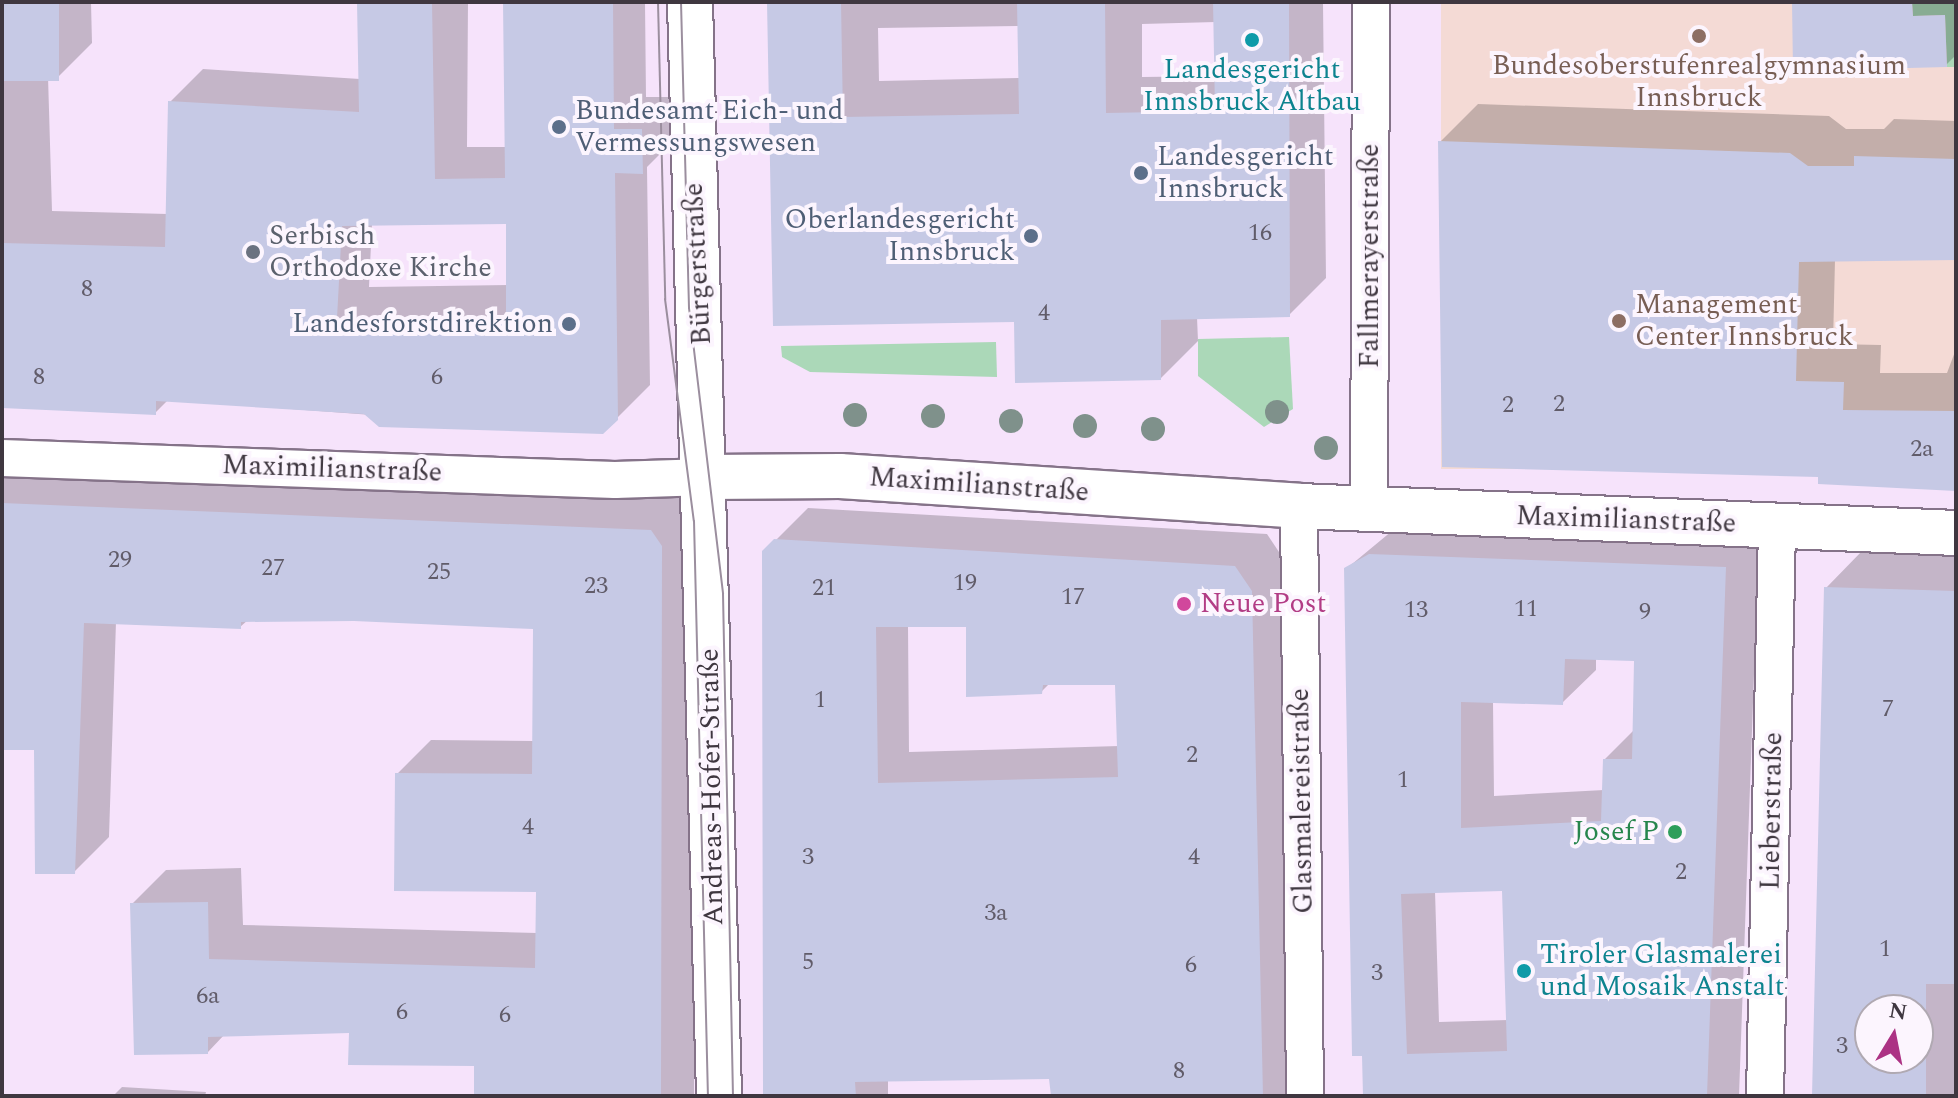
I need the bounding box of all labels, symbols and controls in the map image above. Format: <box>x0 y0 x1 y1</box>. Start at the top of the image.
marker: Bundesoberstufenrealgymnasium Innsbruck <box>1690 27 1708 45</box>
marker: Landesgericht Innsbruck Altbau <box>1243 31 1261 49</box>
place label: Bundesoberstufenrealgymnasium Innsbruck <box>1492 49 1906 115</box>
place label: Landesgericht Innsbruck Altbau <box>1143 53 1361 119</box>
place label: Bundesamt Eich- und Vermessungswesen <box>575 94 843 160</box>
marker: Bundesamt Eich- und Vermessungswesen <box>550 118 568 136</box>
place label: Landesgericht Innsbruck <box>1157 140 1334 206</box>
street label: Fallmerayerstraße <box>1353 144 1387 368</box>
marker: Landesgericht Innsbruck <box>1132 164 1150 182</box>
street label: Bürgerstraße <box>677 182 719 346</box>
place label: Oberlandesgericht Innsbruck <box>785 203 1015 269</box>
place label: Serbisch Orthodoxe Kirche <box>269 219 492 285</box>
house number: 16 <box>1248 220 1272 248</box>
marker: Oberlandesgericht Innsbruck <box>1022 227 1040 245</box>
marker: Serbisch Orthodoxe Kirche <box>244 243 262 261</box>
house number: 8 <box>81 276 93 304</box>
place label: Management Center Innsbruck <box>1635 288 1854 354</box>
house number: 4 <box>1038 300 1050 328</box>
place label: Landesforstdirektion <box>292 307 553 341</box>
marker: Management Center Innsbruck <box>1610 312 1628 330</box>
marker: Landesforstdirektion <box>560 315 578 333</box>
house number: 8 <box>33 364 45 392</box>
house number: 6 <box>431 364 443 392</box>
house number: 2 <box>1553 391 1565 419</box>
house number: 2 <box>1502 392 1514 420</box>
house number: 2a <box>1910 436 1934 464</box>
street label: Maximilianstraße <box>221 448 443 490</box>
street label: Maximilianstraße <box>868 461 1090 509</box>
street label: Maximilianstraße <box>1515 499 1737 541</box>
house number: 29 <box>108 547 132 575</box>
house number: 27 <box>261 555 285 583</box>
house number: 25 <box>427 559 451 587</box>
house number: 19 <box>953 570 977 598</box>
house number: 23 <box>584 573 608 601</box>
house number: 21 <box>812 575 836 603</box>
house number: 17 <box>1061 584 1085 612</box>
place label: Neue Post <box>1200 587 1326 621</box>
marker: Neue Post <box>1175 595 1193 613</box>
house number: 11 <box>1514 596 1538 624</box>
house number: 13 <box>1404 597 1428 625</box>
house number: 9 <box>1639 599 1651 627</box>
street label: Andreas-Hofer-Straße <box>693 648 731 926</box>
house number: 1 <box>814 687 826 715</box>
street label: Glasmalereistraße <box>1283 688 1321 914</box>
house number: 7 <box>1882 696 1894 724</box>
street label: Lieberstraße <box>1754 732 1790 890</box>
house number: 2 <box>1186 742 1198 770</box>
house number: 1 <box>1397 767 1409 795</box>
house number: 4 <box>522 814 534 842</box>
place label: Josef P <box>1573 815 1659 849</box>
marker: Josef P <box>1666 823 1684 841</box>
house number: 3 <box>802 844 814 872</box>
house number: 4 <box>1188 844 1200 872</box>
house number: 2 <box>1675 859 1687 887</box>
house number: 3a <box>984 900 1008 928</box>
house number: 1 <box>1879 936 1891 964</box>
place label: Tiroler Glasmalerei und Mosaik Anstalt <box>1540 938 1785 1004</box>
house number: 5 <box>802 949 814 977</box>
house number: 6 <box>1185 952 1197 980</box>
house number: 3 <box>1371 960 1383 988</box>
marker: Tiroler Glasmalerei und Mosaik Anstalt <box>1515 962 1533 980</box>
house number: 6a <box>196 983 220 1011</box>
north arrow <box>1854 994 1934 1074</box>
text: N <box>1886 994 1910 1030</box>
house number: 6 <box>396 999 408 1027</box>
house number: 6 <box>499 1002 511 1030</box>
house number: 3 <box>1836 1033 1848 1061</box>
house number: 8 <box>1173 1058 1185 1086</box>

